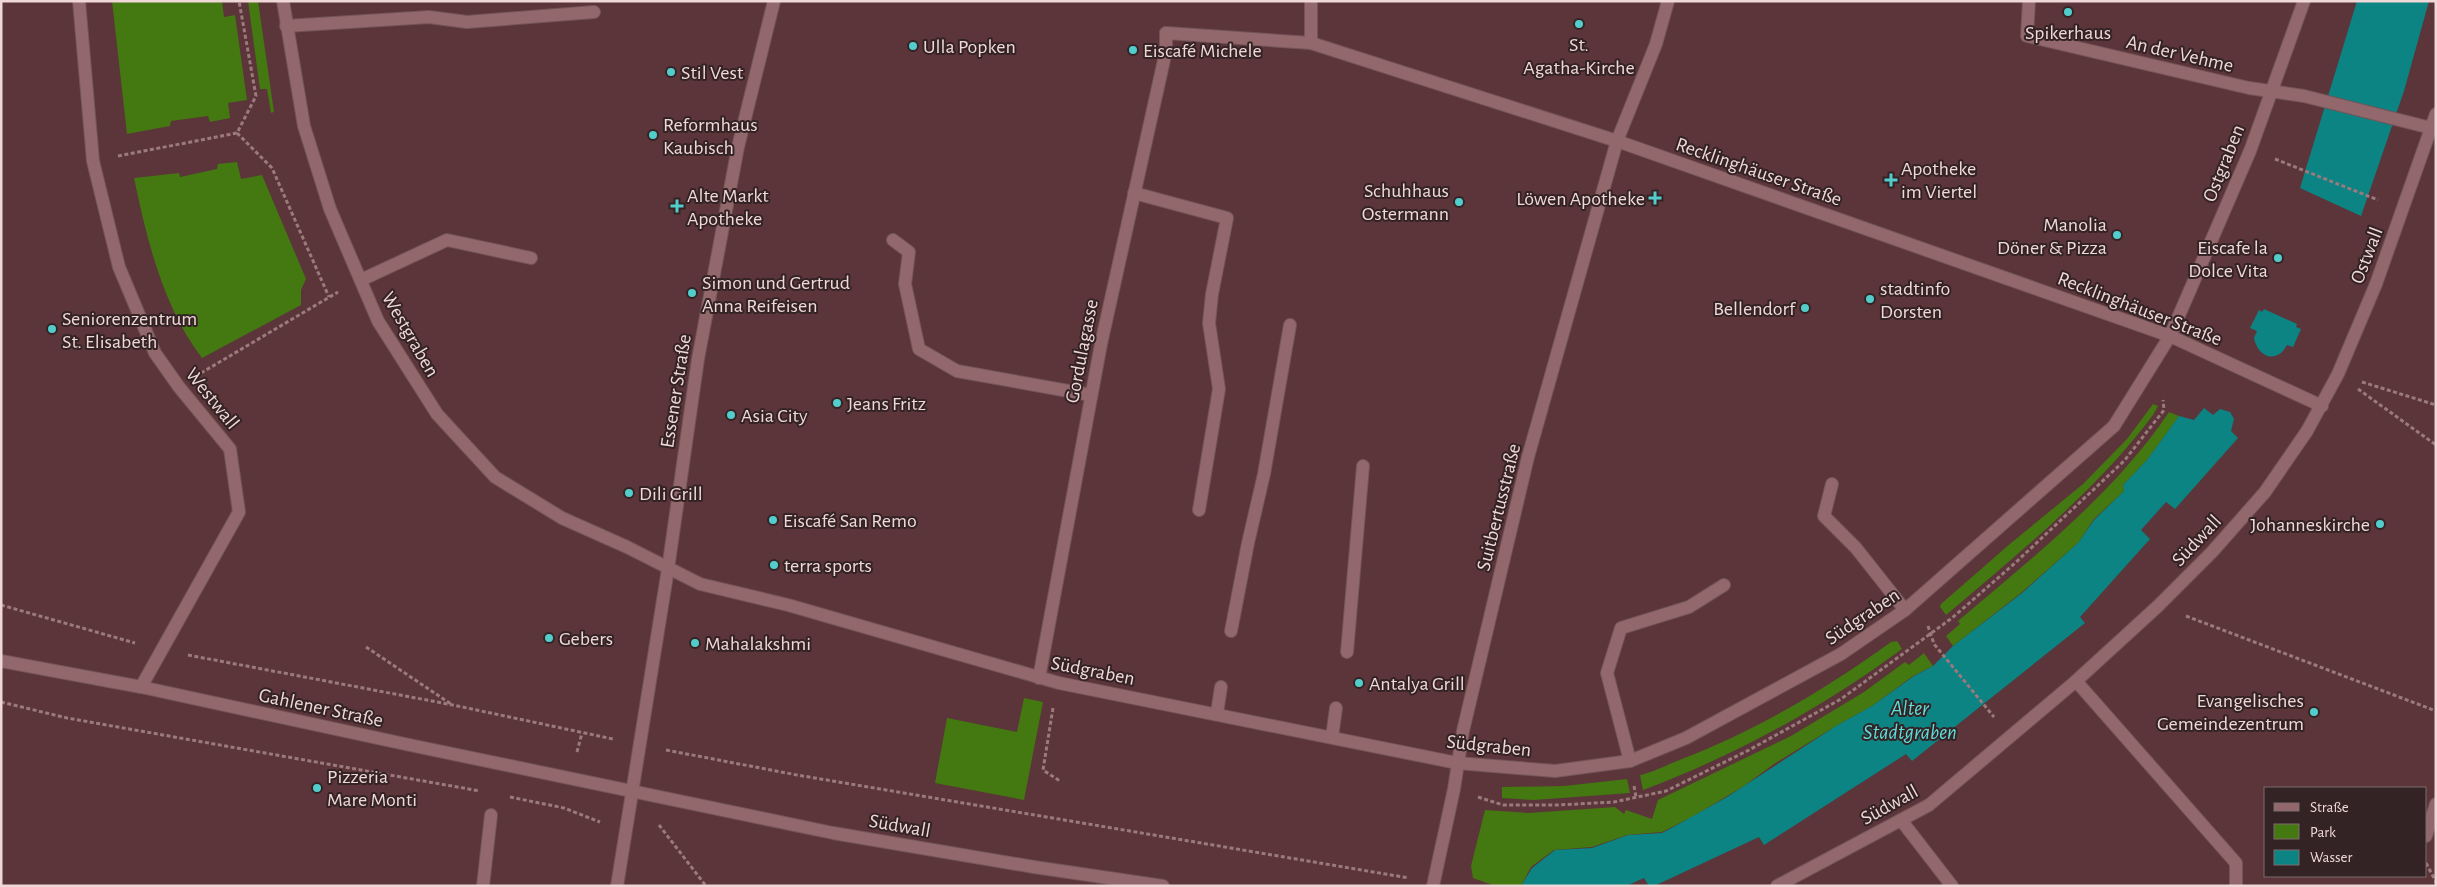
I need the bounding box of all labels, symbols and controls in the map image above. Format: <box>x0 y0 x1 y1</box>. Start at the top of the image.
marker: Spikerhaus <box>2062 6 2074 18</box>
marker: St. Agatha-Kirche <box>1573 18 1585 30</box>
place label: Spikerhaus <box>2025 23 2111 43</box>
street label: An der Vehme <box>2124 32 2235 76</box>
place label: St. Agatha-Kirche <box>1523 35 1635 78</box>
place label: Ulla Popken <box>923 37 1016 57</box>
marker: Ulla Popken <box>907 40 919 52</box>
place label: Eiscafé Michele <box>1143 41 1262 61</box>
marker: Eiscafé Michele <box>1127 44 1139 56</box>
place label: Stil Vest <box>681 63 744 83</box>
marker: Stil Vest <box>665 66 677 78</box>
place label: Reformhaus Kaubisch <box>663 115 758 158</box>
street label: Ostgraben <box>2199 122 2248 205</box>
marker: Reformhaus Kaubisch <box>647 129 659 141</box>
street label: Recklinghäuser Straße <box>1673 134 1844 210</box>
place label: Apotheke im Viertel <box>1901 159 1977 202</box>
marker: Apotheke im Viertel <box>1885 174 1897 186</box>
place label: Schuhhaus Ostermann <box>1362 181 1449 224</box>
place label: Alte Markt Apotheke <box>687 186 769 229</box>
place label: Löwen Apotheke <box>1516 189 1645 209</box>
marker: Löwen Apotheke <box>1649 192 1661 204</box>
marker: Schuhhaus Ostermann <box>1453 196 1465 208</box>
marker: Alte Markt Apotheke <box>671 200 683 212</box>
place label: Manolia Döner & Pizza <box>1997 215 2107 258</box>
street label: Ostwall <box>2347 224 2387 286</box>
marker: Manolia Döner & Pizza <box>2111 229 2123 241</box>
place label: Eiscafe la Dolce Vita <box>2188 238 2268 281</box>
marker: Eiscafe la Dolce Vita <box>2272 252 2284 264</box>
street label: Recklinghäuser Straße <box>2055 268 2224 349</box>
place label: Simon und Gertrud Anna Reifeisen <box>702 273 850 316</box>
place label: stadtinfo Dorsten <box>1880 279 1950 322</box>
marker: Simon und Gertrud Anna Reifeisen <box>686 287 698 299</box>
street label: Westgraben <box>378 289 442 380</box>
marker: stadtinfo Dorsten <box>1864 293 1876 305</box>
street label: Gordulagasse <box>1062 298 1102 405</box>
place label: Bellendorf <box>1713 299 1796 319</box>
marker: Bellendorf <box>1799 302 1811 314</box>
place label: Seniorenzentrum St. Elisabeth <box>62 309 197 352</box>
marker: Seniorenzentrum St. Elisabeth <box>46 323 58 335</box>
street label: Essener Straße <box>657 333 695 449</box>
street label: Westwall <box>182 364 243 433</box>
place label: Jeans Fritz <box>847 394 926 414</box>
marker: Jeans Fritz <box>831 397 843 409</box>
place label: Asia City <box>741 406 808 426</box>
marker: Asia City <box>725 409 737 421</box>
street label: Suitbertusstraße <box>1473 442 1524 573</box>
place label: Dili Grill <box>639 484 703 504</box>
marker: Dili Grill <box>623 487 635 499</box>
place label: Eiscafé San Remo <box>783 511 917 531</box>
street label: Südwall <box>2168 511 2225 570</box>
marker: Eiscafé San Remo <box>767 514 779 526</box>
place label: Johanneskirche <box>2250 515 2370 535</box>
marker: Johanneskirche <box>2374 518 2386 530</box>
place label: terra sports <box>784 556 872 576</box>
marker: terra sports <box>768 559 780 571</box>
street label: Südgraben <box>1822 585 1903 649</box>
place label: Gebers <box>559 629 613 649</box>
marker: Gebers <box>543 632 555 644</box>
place label: Mahalakshmi <box>705 634 811 654</box>
marker: Mahalakshmi <box>689 637 701 649</box>
street label: Südgraben <box>1049 653 1136 689</box>
place label: Antalya Grill <box>1369 674 1465 694</box>
marker: Antalya Grill <box>1353 677 1365 689</box>
street label: Gahlener Straße <box>257 685 385 731</box>
place label: Evangelisches Gemeindezentrum <box>2157 691 2304 734</box>
water label: Alter Stadtgraben <box>1863 698 1957 743</box>
marker: Evangelisches Gemeindezentrum <box>2308 706 2320 718</box>
street label: Südgraben <box>1446 732 1532 760</box>
place label: Pizzeria Mare Monti <box>327 767 417 810</box>
street label: Südwall <box>1857 781 1922 829</box>
marker: Pizzeria Mare Monti <box>311 782 323 794</box>
legend <box>2264 787 2427 877</box>
text: Straße <box>2310 800 2349 815</box>
street label: Südwall <box>867 811 932 841</box>
text: Park <box>2310 825 2336 840</box>
text: Wasser <box>2310 850 2353 865</box>

